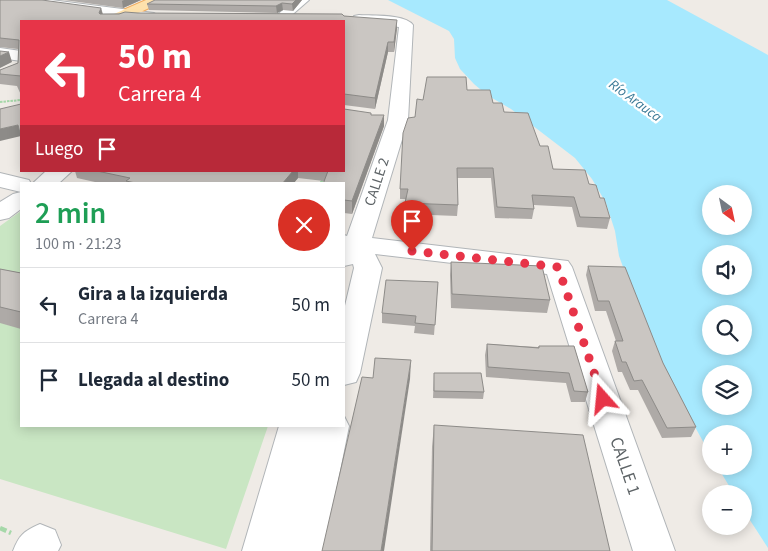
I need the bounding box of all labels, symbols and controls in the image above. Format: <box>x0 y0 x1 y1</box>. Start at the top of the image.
text: 50 m <box>118 32 192 82</box>
icon: left <box>35 40 100 105</box>
water label: Río Arauca <box>604 75 666 127</box>
text: Carrera 4 <box>118 78 201 110</box>
icon: arrive <box>93 135 121 163</box>
text: Luego <box>35 136 83 163</box>
street label: CALLE 2 <box>359 155 395 209</box>
north arrow <box>702 185 752 235</box>
map controls <box>702 185 752 535</box>
text: 2 min <box>35 192 106 235</box>
button: close <box>278 199 330 251</box>
pin <box>391 200 433 251</box>
icon: arrive <box>398 207 426 235</box>
text: 100 m · 21:23 <box>35 233 122 255</box>
button: sound <box>702 245 752 295</box>
text: Gira a la izquierda <box>78 281 228 308</box>
icon: left <box>35 291 63 319</box>
text: 50 m <box>292 292 330 319</box>
button: search <box>702 305 752 355</box>
text: Carrera 4 <box>78 308 138 330</box>
button: layers <box>702 365 752 415</box>
icon: arrive <box>35 366 63 394</box>
text: Llegada al destino <box>78 367 229 394</box>
text: 50 m <box>292 367 330 394</box>
position arrow <box>576 372 628 424</box>
button: + <box>702 425 752 475</box>
street label: CALLE 1 <box>603 434 647 498</box>
button: − <box>702 485 752 535</box>

